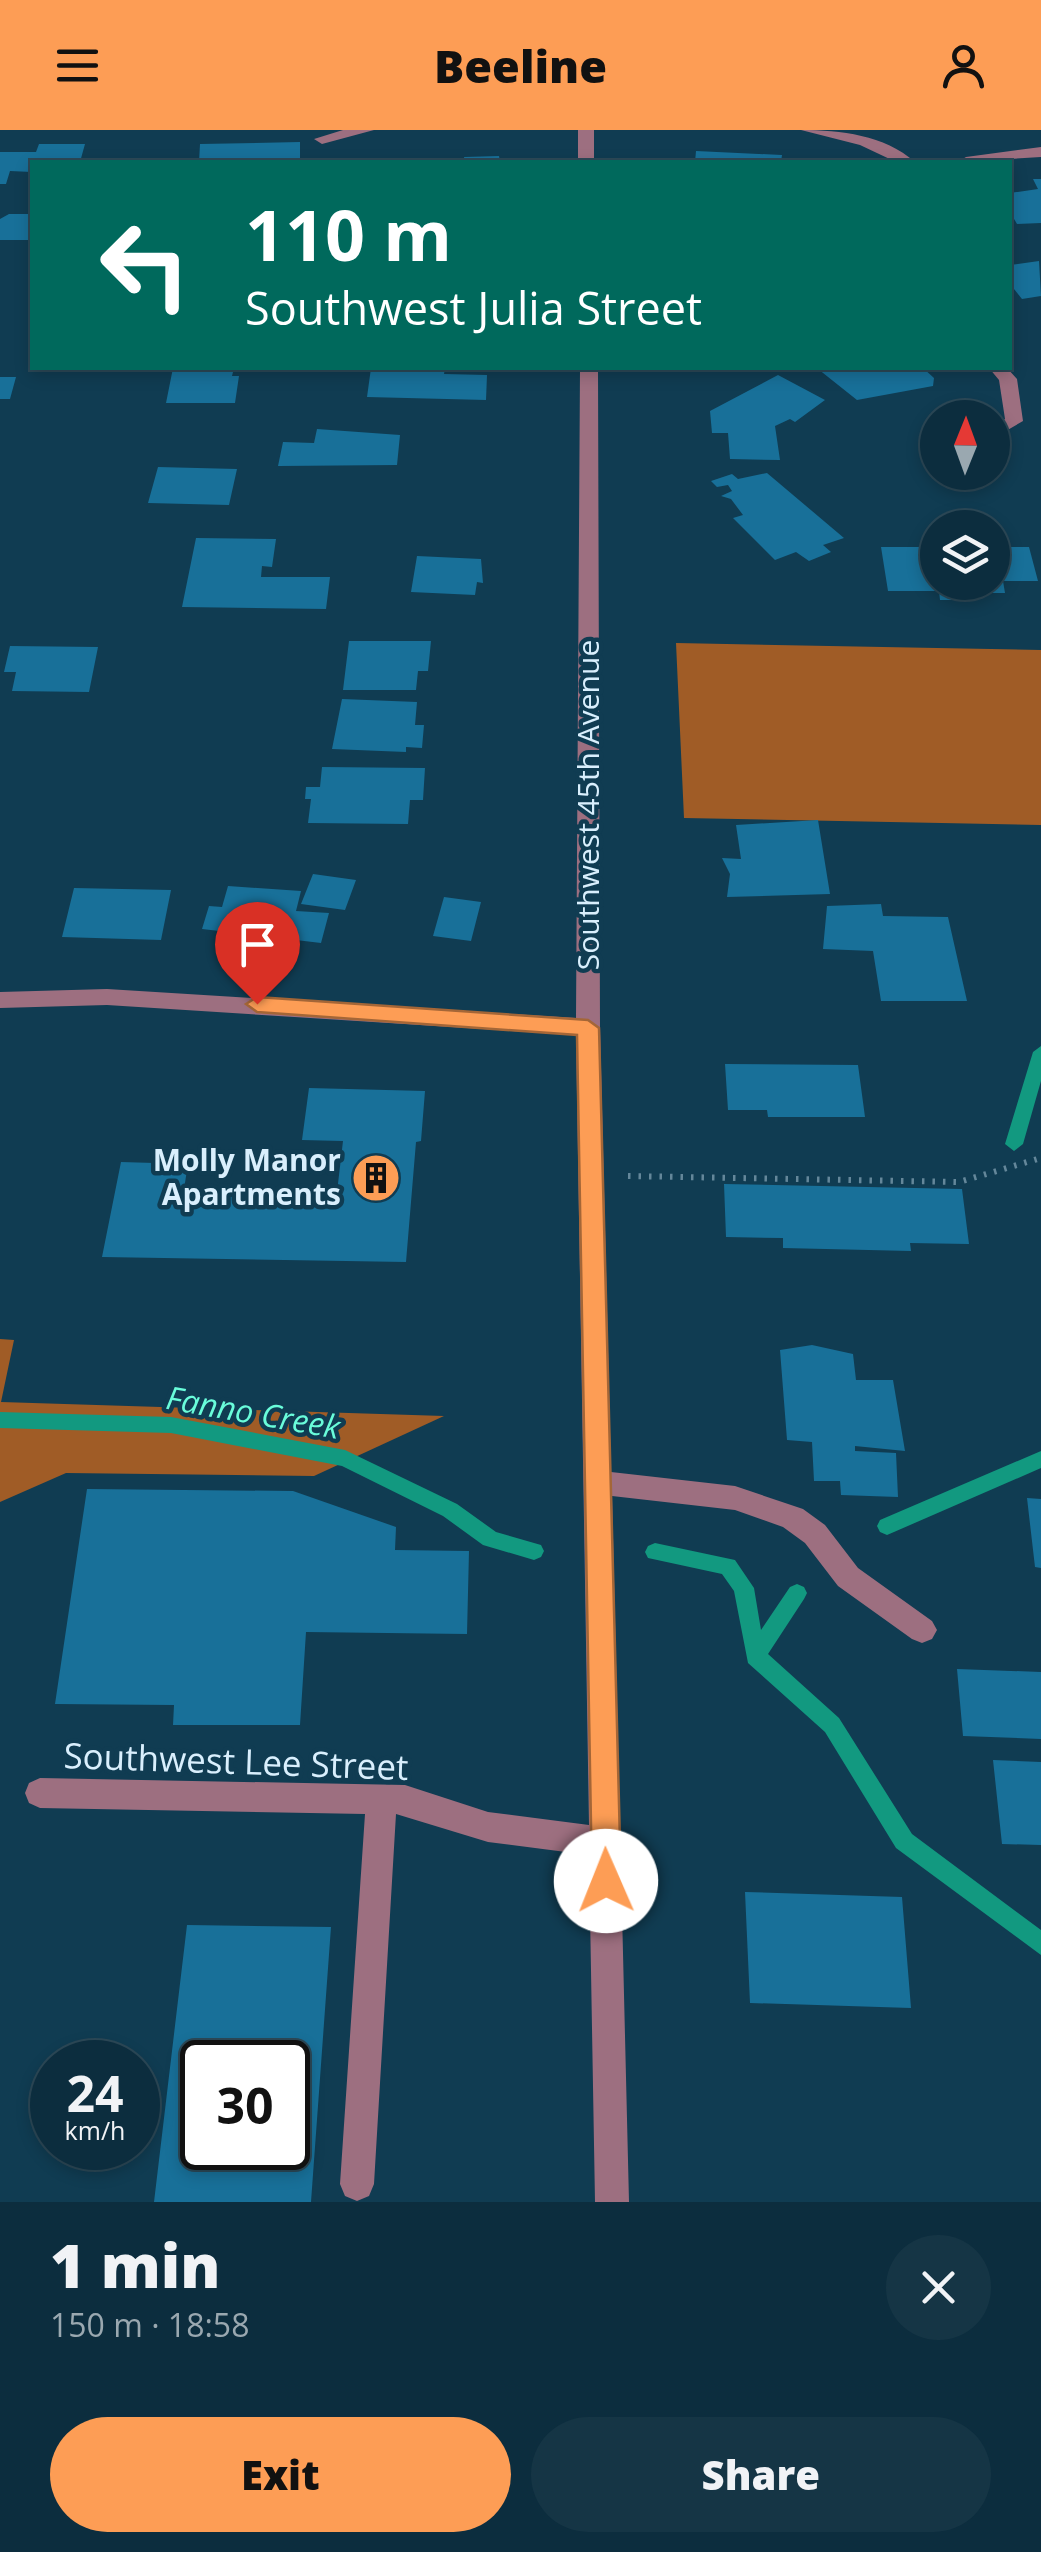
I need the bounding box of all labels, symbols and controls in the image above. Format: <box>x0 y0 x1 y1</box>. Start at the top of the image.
text: Beeline <box>434 35 607 96</box>
icon: menu <box>50 38 105 93</box>
icon: person <box>936 38 991 93</box>
text: 110 m <box>245 186 452 282</box>
icon: left <box>80 200 210 330</box>
text: Southwest Julia Street <box>245 277 702 338</box>
north arrow <box>920 400 1010 490</box>
map controls <box>920 400 1010 600</box>
button: layers <box>920 510 1010 600</box>
street label: Southwest 45th Avenue <box>567 640 608 970</box>
pin <box>215 902 300 1005</box>
icon: arrive <box>230 917 285 972</box>
place label: Molly Manor Apartments <box>153 1139 341 1214</box>
building icon: Molly Manor Apartments <box>350 1152 402 1204</box>
water label: Fanno Creek <box>163 1375 345 1448</box>
street label: Southwest Lee Street <box>63 1731 409 1790</box>
position arrow <box>554 1829 658 1933</box>
speed limit sign: 30 <box>180 2040 310 2170</box>
text: 24 <box>66 2059 124 2127</box>
text: km/h <box>65 2113 125 2147</box>
text: 1 min <box>50 2224 220 2306</box>
button: close <box>886 2235 991 2340</box>
text: 150 m · 18:58 <box>50 2303 249 2346</box>
button: Exit <box>50 2417 511 2532</box>
button: Share <box>531 2417 991 2532</box>

